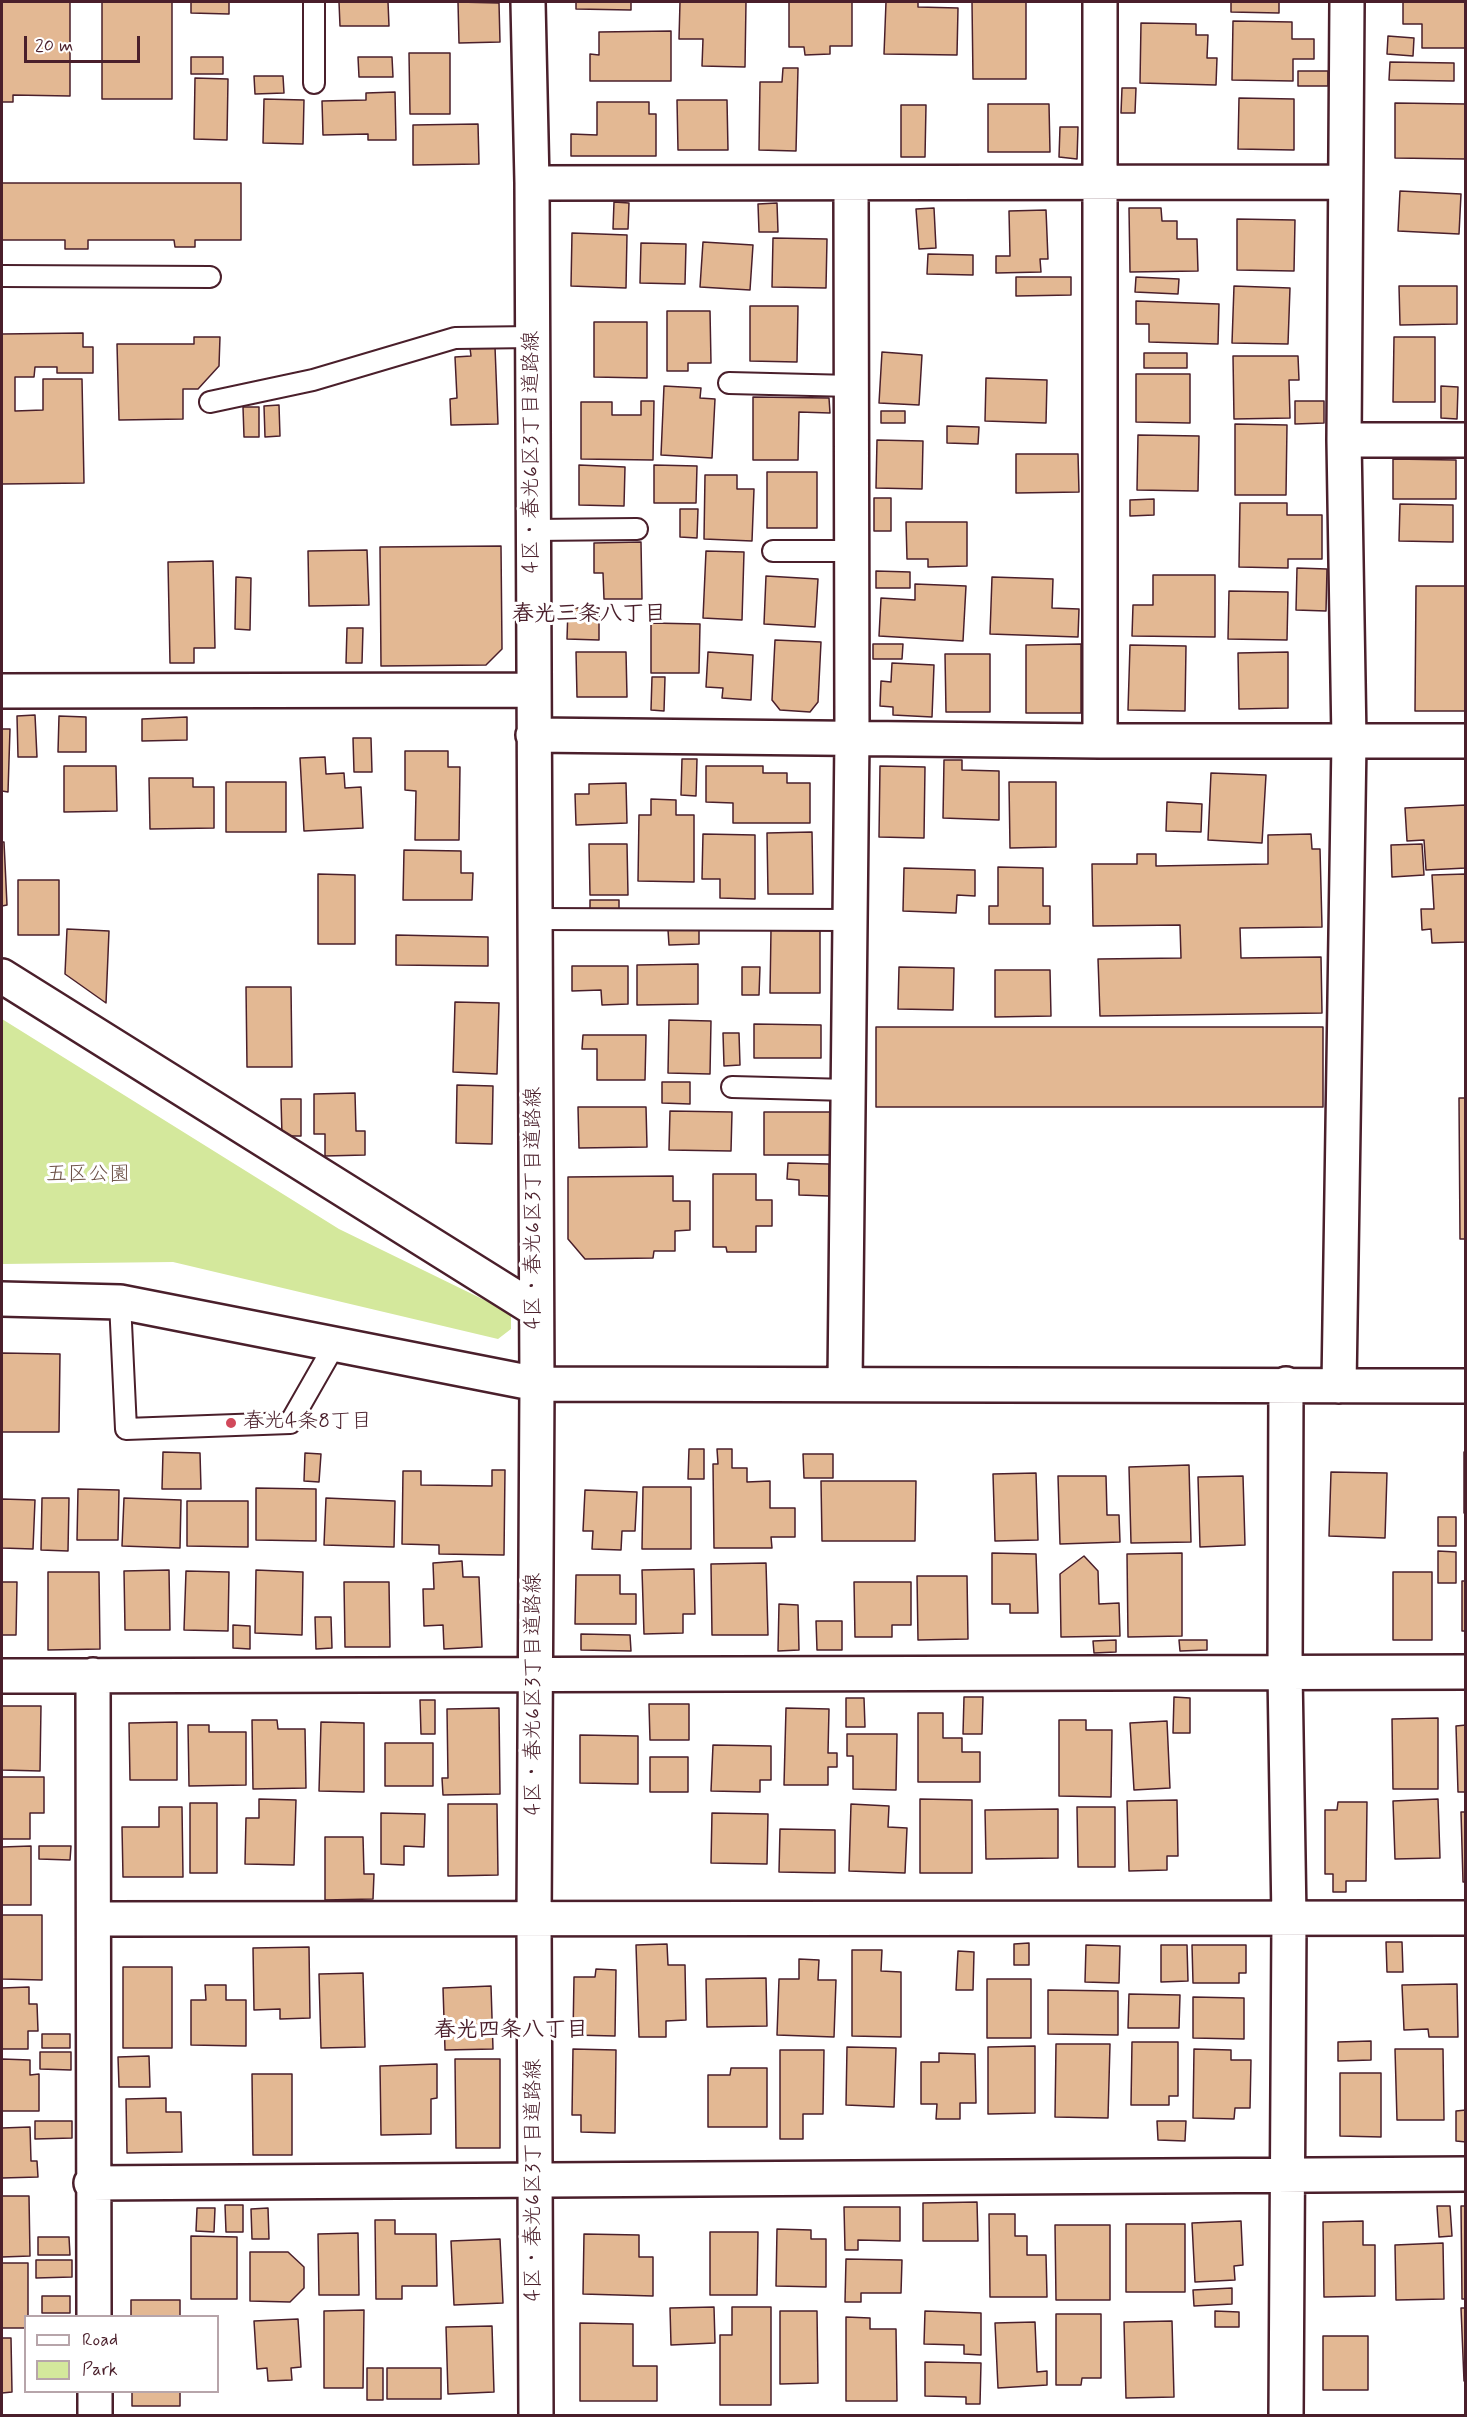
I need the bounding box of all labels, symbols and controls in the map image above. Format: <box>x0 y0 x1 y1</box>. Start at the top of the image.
scale bar <box>27 24 142 62</box>
text: 20 m <box>35 34 73 58</box>
street label: 4区・春光6区3丁目道路線 <box>520 331 546 573</box>
district label: 春光三条八丁目 <box>512 602 666 628</box>
street label: 4区・春光6区3丁目道路線 <box>522 1087 548 1329</box>
park label: 五区公園 <box>46 1163 130 1189</box>
place label: 春光4条8丁目 <box>243 1410 372 1436</box>
marker: 春光4条8丁目 <box>224 1416 238 1430</box>
street label: 4区・春光6区3丁目道路線 <box>522 1573 548 1815</box>
district label: 春光四条八丁目 <box>434 2018 588 2044</box>
street label: 4区・春光6区3丁目道路線 <box>522 2059 548 2301</box>
legend <box>24 2315 219 2393</box>
text: Road <box>82 2328 118 2352</box>
text: Park <box>82 2358 118 2382</box>

